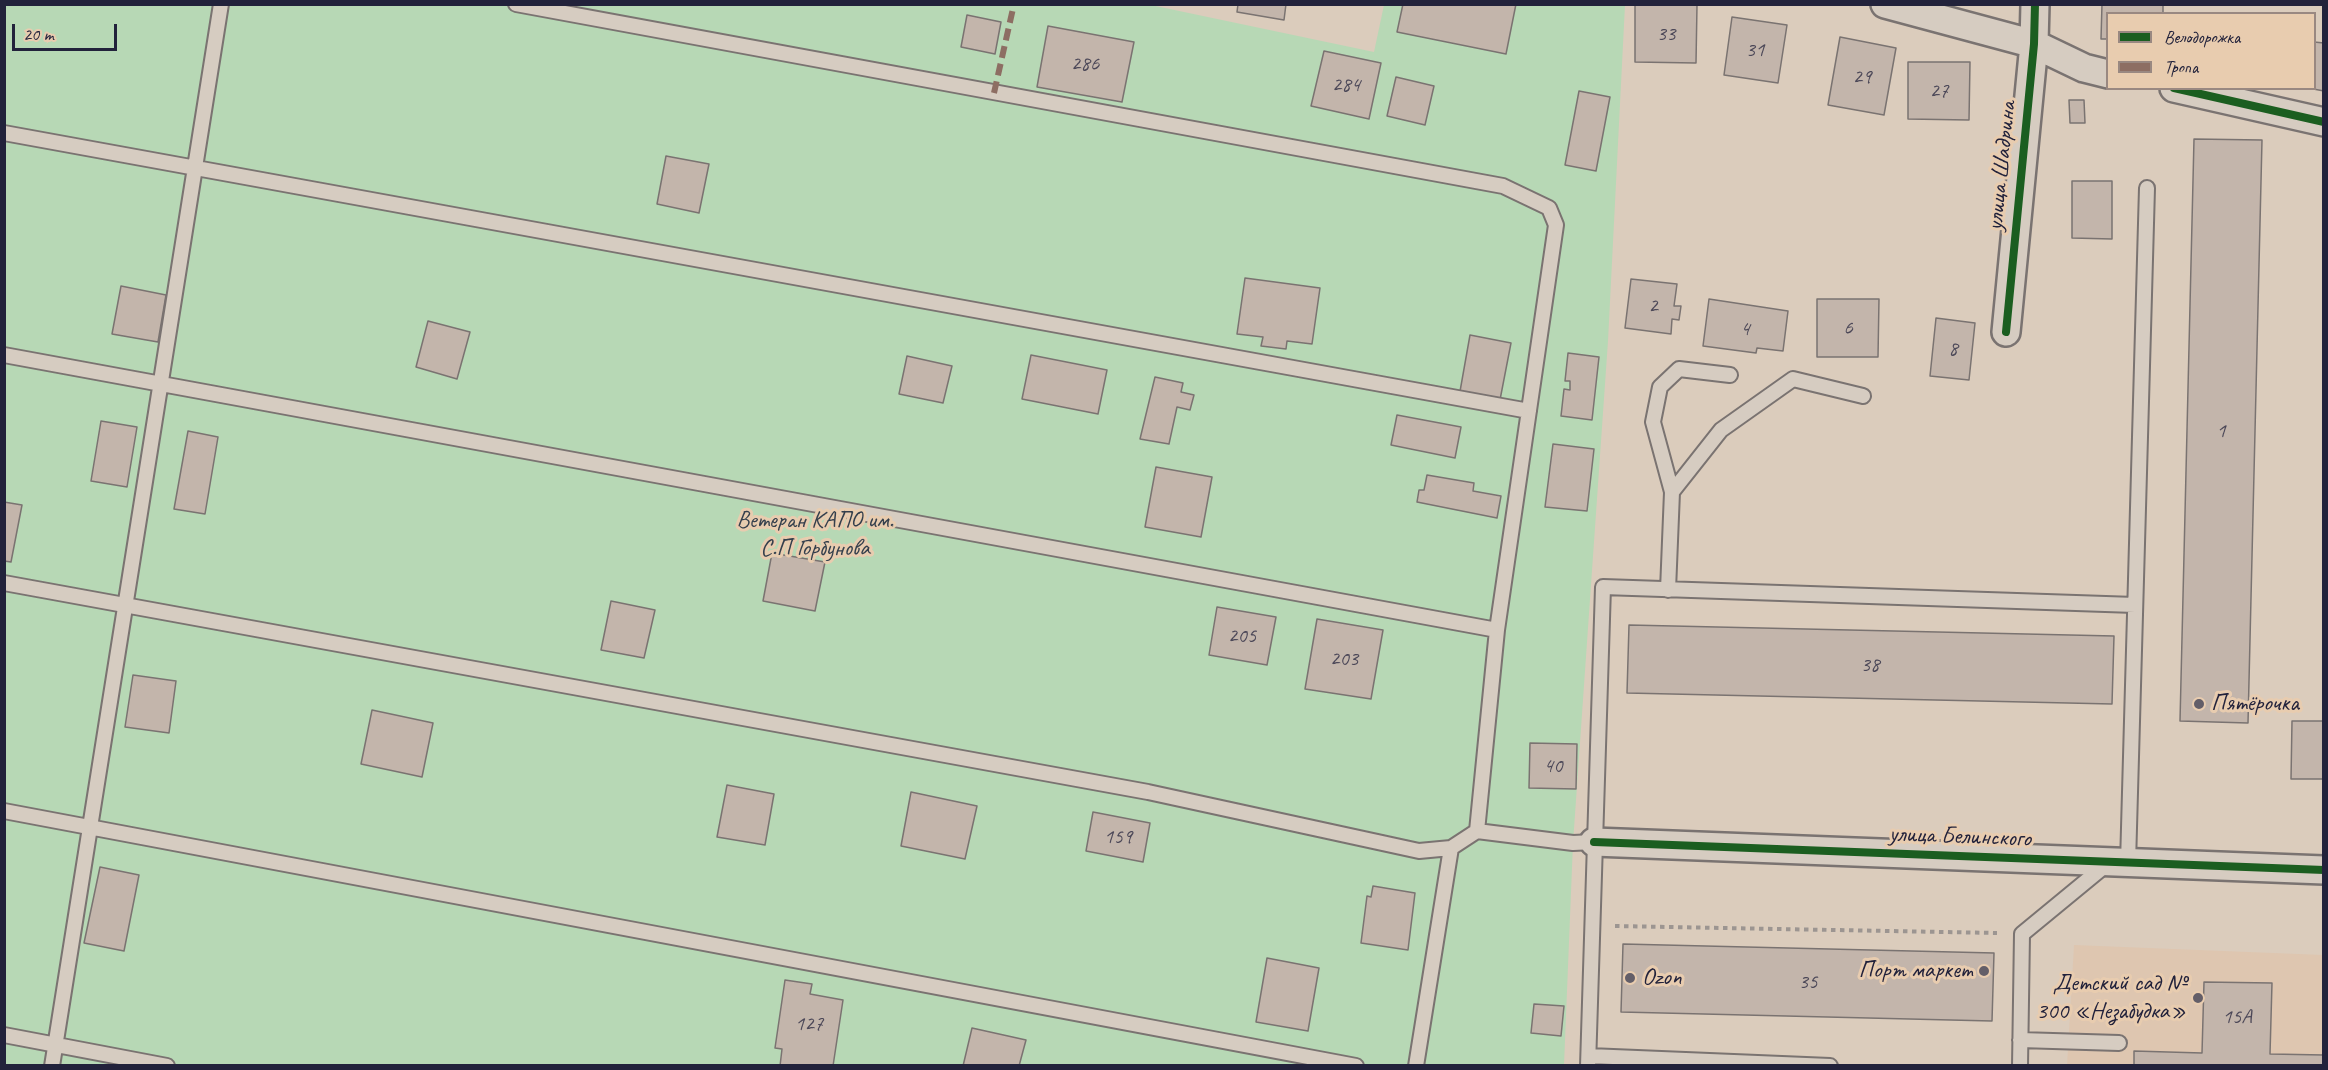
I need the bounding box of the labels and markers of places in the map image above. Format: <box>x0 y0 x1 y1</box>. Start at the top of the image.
place label: Пятёрочка <box>2211 690 2299 718</box>
marker: Пятёрочка <box>2192 697 2206 711</box>
place label: Порт маркет <box>1859 957 1972 985</box>
place label: Ozon <box>1642 964 1681 992</box>
marker: Порт маркет <box>1977 964 1991 978</box>
place label: Детский сад № 300 «Незабудка» <box>2036 970 2186 1026</box>
marker: Ozon <box>1623 971 1637 985</box>
marker: Детский сад № 300 «Незабудка» <box>2191 991 2205 1005</box>

